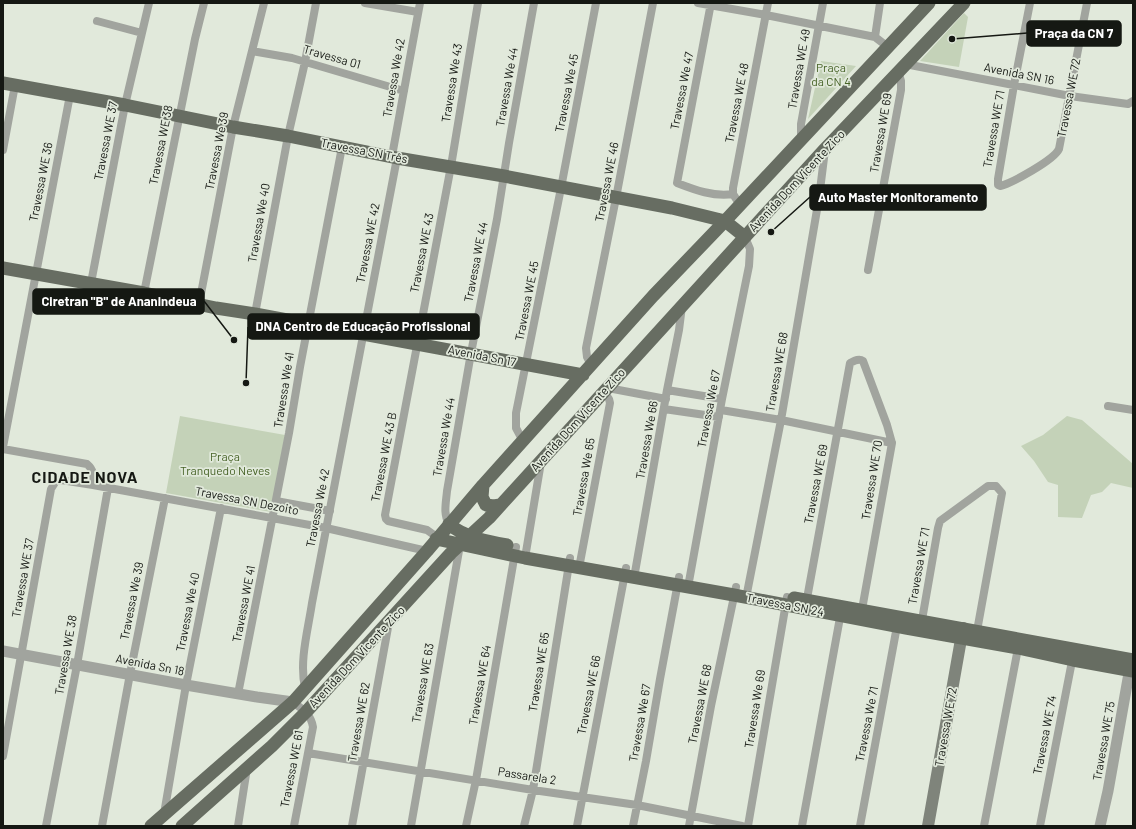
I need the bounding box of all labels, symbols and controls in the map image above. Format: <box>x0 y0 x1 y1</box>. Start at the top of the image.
callout: Praça da CN 7 <box>1027 21 1121 46</box>
text: Praça da CN 7 <box>1035 25 1114 41</box>
street label: Travessa WE 49 <box>784 28 812 110</box>
street label: Travessa We 42 <box>379 37 407 118</box>
street label: Travessa 01 <box>302 41 363 71</box>
street label: Travessa We 43 <box>438 42 464 123</box>
street label: Travessa We 44 <box>492 46 520 128</box>
street label: Travessa We 47 <box>667 50 695 131</box>
street label: Travessa We 45 <box>552 52 581 133</box>
street label: Travessa WE 72 <box>1053 57 1083 139</box>
street label: Avenida SN 16 <box>983 59 1056 87</box>
park label: Praça da CN 4 <box>811 60 851 88</box>
street label: Travessa WE 48 <box>721 62 751 144</box>
street label: Travessa WE 71 <box>979 89 1007 169</box>
street label: Travessa WE 69 <box>866 92 894 174</box>
street label: Travessa WE 37 <box>90 100 120 181</box>
street label: Travessa WE 38 <box>145 104 175 186</box>
street label: Travessa We 39 <box>202 110 230 191</box>
street label: Avenida Dom Vicente Zico <box>745 126 847 234</box>
street label: Travessa SN Três <box>319 135 409 165</box>
street label: Travessa WE 36 <box>25 141 55 223</box>
street label: Travessa WE 46 <box>591 141 621 223</box>
street label: Travessa We 40 <box>244 182 272 264</box>
callout: Auto Master Monitoramento <box>810 185 986 210</box>
text: Auto Master Monitoramento <box>818 189 978 205</box>
street label: Travessa WE 42 <box>352 202 382 284</box>
street label: Travessa WE 43 <box>406 212 436 294</box>
street label: Travessa WE 44 <box>460 220 490 303</box>
street label: Travessa WE 45 <box>511 260 541 342</box>
callout: Ciretran "B" de Ananindeua <box>33 289 204 314</box>
text: Ciretran "B" de Ananindeua <box>41 293 197 309</box>
callout: DNA Centro de Educação Profissional <box>248 314 479 339</box>
text: DNA Centro de Educação Profissional <box>255 318 471 334</box>
street label: Travessa WE 68 <box>762 331 790 413</box>
street label: Avenida Sn 17 <box>447 342 518 369</box>
street label: Travessa We 41 <box>270 351 296 429</box>
street label: Avenida Dom Vicente Zico <box>527 365 627 474</box>
street label: Travessa We 67 <box>694 368 722 449</box>
street label: Travessa We 44 <box>429 396 457 478</box>
street label: Travessa We 66 <box>632 400 660 480</box>
street label: Travessa WE 43 B <box>367 411 399 503</box>
street label: Travessa We 65 <box>569 437 597 517</box>
street label: Travessa WE 70 <box>858 439 884 521</box>
street label: Travessa WE 69 <box>800 443 830 525</box>
park label: Praça Tranquedo Neves <box>180 449 270 477</box>
district label: CIDADE NOVA <box>32 467 138 486</box>
street label: Travessa We 42 <box>303 467 332 548</box>
street label: Travessa SN Dezoito <box>194 483 300 517</box>
street label: Travessa WE 71 <box>904 526 932 606</box>
street label: Travessa WE 37 <box>8 537 36 619</box>
street label: Travessa We 39 <box>117 560 145 641</box>
street label: Travessa WE 41 <box>229 564 257 643</box>
street label: Travessa We 40 <box>172 571 202 653</box>
street label: Travessa SN 24 <box>745 590 825 618</box>
street label: Avenida Dom Vicente Zico <box>305 602 407 710</box>
street label: Travessa WE 38 <box>51 614 79 696</box>
street label: Travessa WE 65 <box>525 631 551 713</box>
street label: Travessa WE 63 <box>408 642 436 724</box>
street label: Travessa WE 64 <box>465 644 493 726</box>
street label: Avenida Sn 18 <box>115 650 186 678</box>
street label: Travessa WE 66 <box>573 654 603 736</box>
street label: Travessa WE 68 <box>684 663 714 745</box>
street label: Travessa We 69 <box>741 669 767 749</box>
street label: Travessa WE 62 <box>344 681 372 763</box>
street label: Travessa We 67 <box>625 682 653 763</box>
street label: Travessa We 71 <box>852 685 880 763</box>
street label: Travessa WE 72 <box>931 686 959 768</box>
street label: Travessa WE 74 <box>1029 694 1059 776</box>
street label: Travessa WE 75 <box>1089 700 1117 782</box>
street label: Travessa WE 61 <box>277 729 305 809</box>
street label: Passarela 2 <box>497 763 557 787</box>

